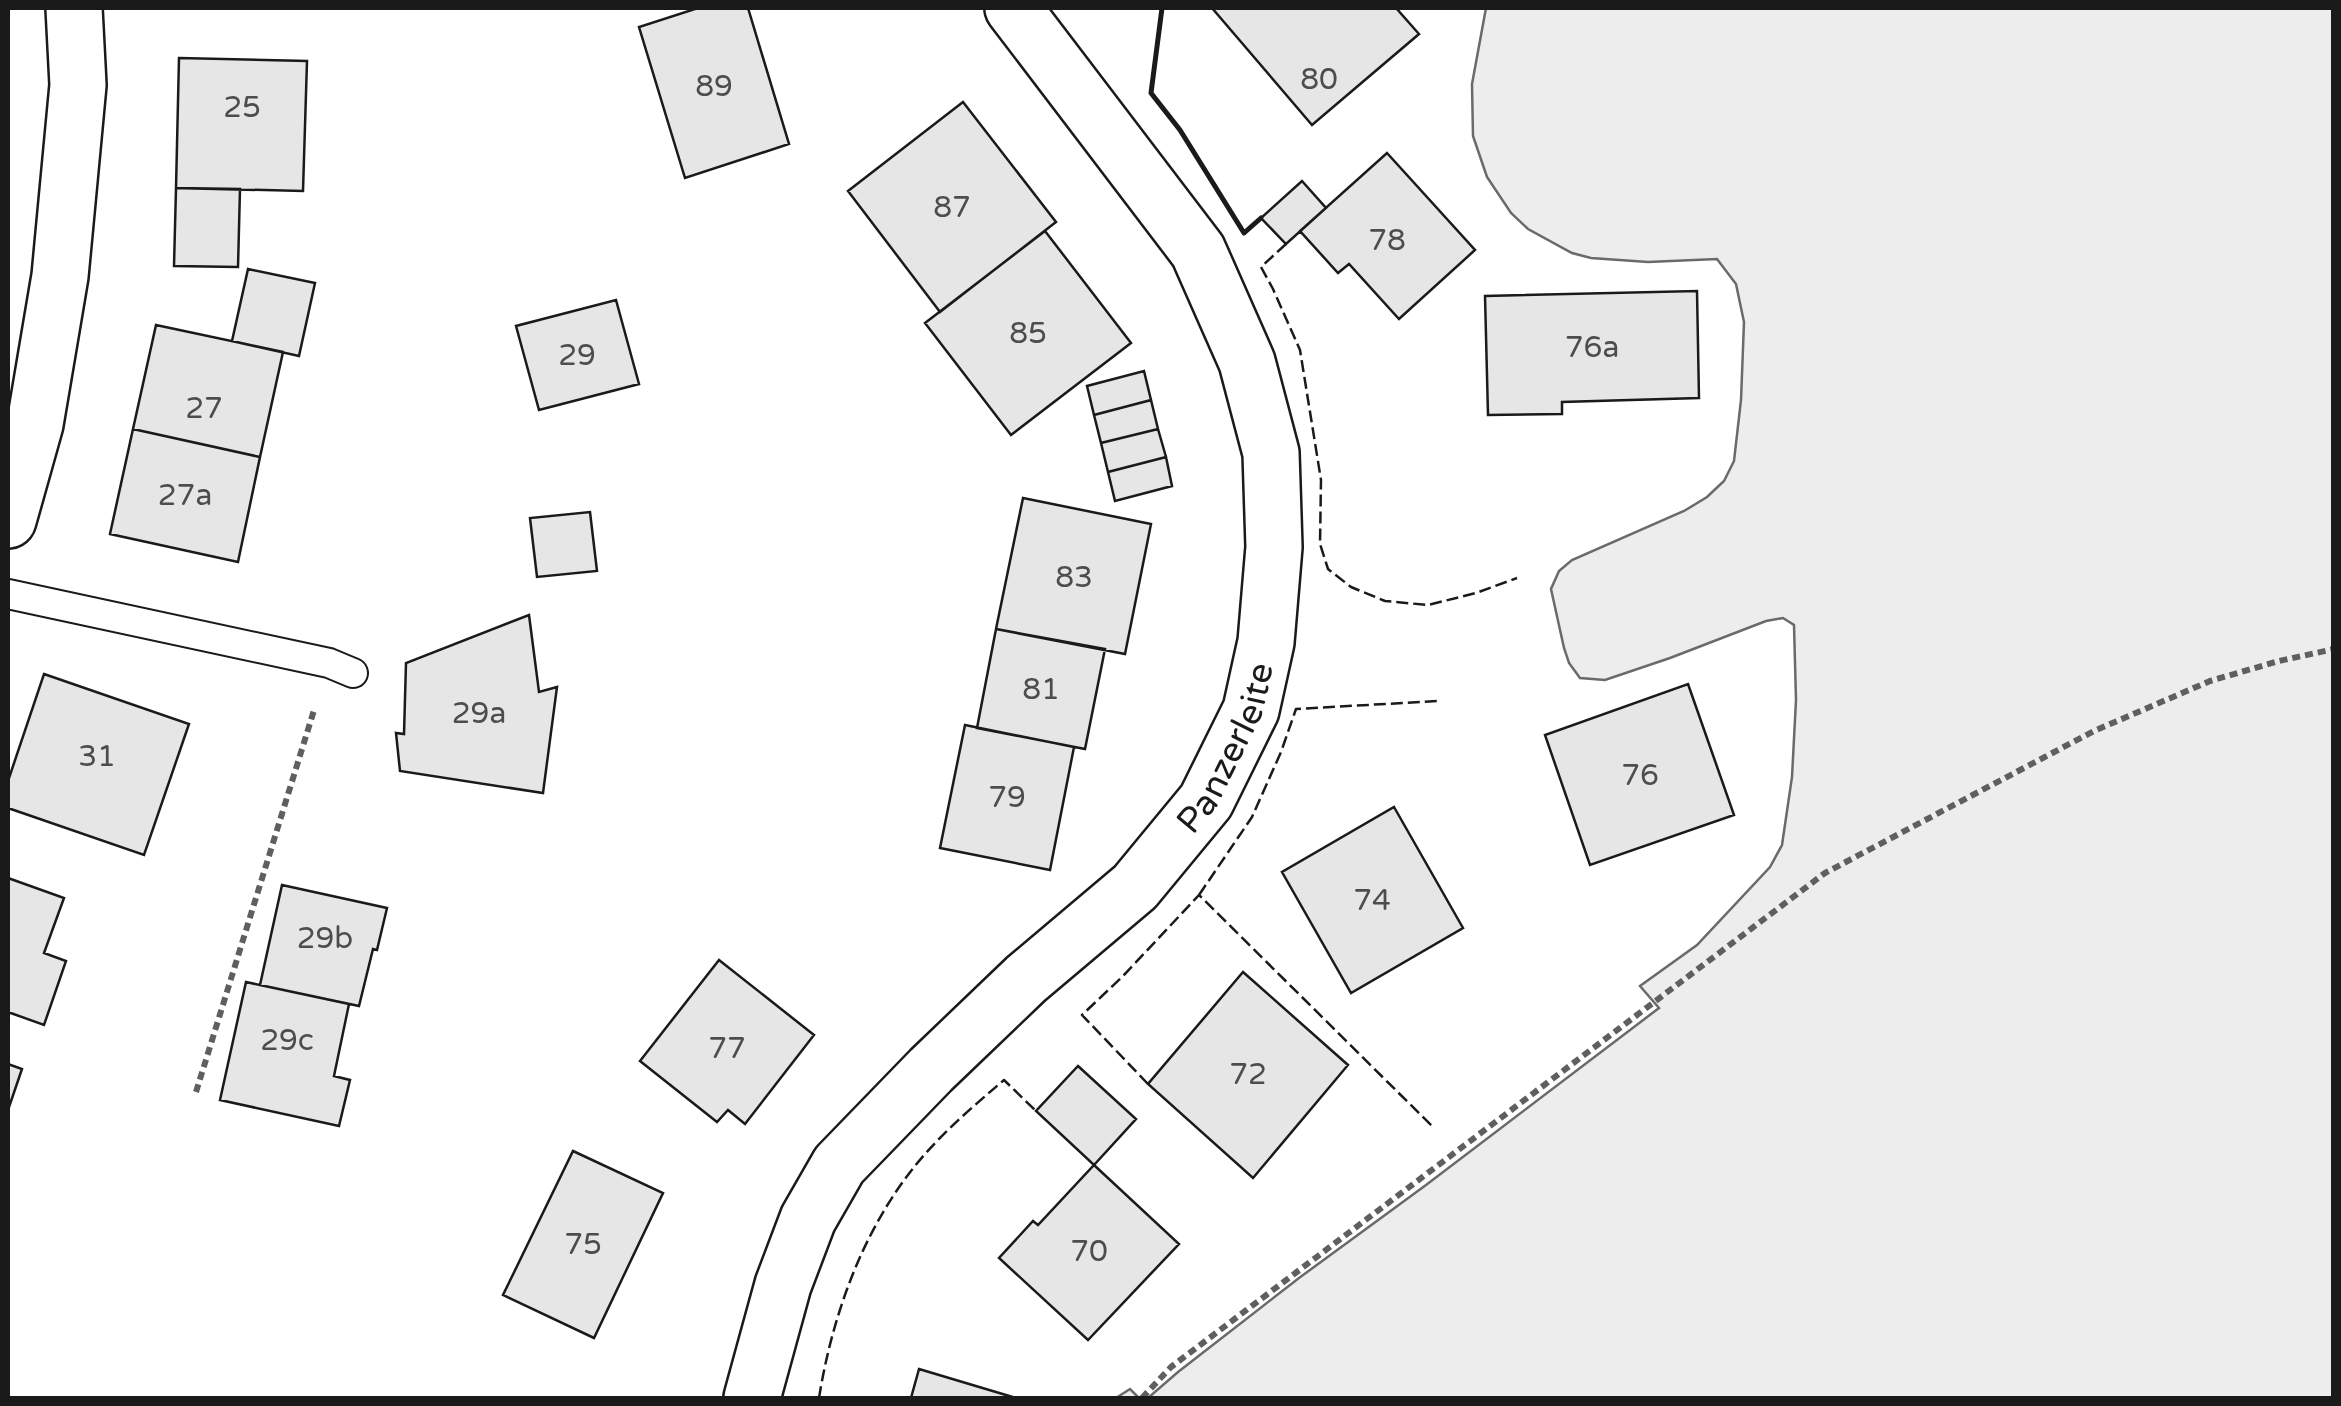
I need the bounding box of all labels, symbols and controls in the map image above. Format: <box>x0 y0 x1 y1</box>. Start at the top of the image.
house number: 80 <box>1300 61 1338 98</box>
house number: 89 <box>695 68 733 105</box>
house number: 25 <box>223 89 261 126</box>
house number: 87 <box>933 189 971 226</box>
house number: 78 <box>1368 222 1406 259</box>
house number: 85 <box>1009 315 1047 352</box>
house number: 76a <box>1565 329 1619 366</box>
house number: 29 <box>558 337 596 374</box>
house number: 27 <box>185 390 223 427</box>
house number: 27a <box>158 477 212 514</box>
house number: 83 <box>1055 559 1093 596</box>
street label: Panzerleite <box>1168 659 1283 842</box>
house number: 81 <box>1022 671 1060 708</box>
house number: 29a <box>452 695 506 732</box>
house number: 31 <box>78 738 116 775</box>
house number: 76 <box>1621 757 1659 794</box>
house number: 79 <box>988 779 1026 816</box>
house number: 74 <box>1353 882 1391 919</box>
house number: 29b <box>297 920 353 957</box>
house number: 29c <box>260 1022 314 1059</box>
house number: 77 <box>708 1030 746 1067</box>
house number: 72 <box>1229 1056 1267 1093</box>
house number: 75 <box>564 1226 602 1263</box>
house number: 70 <box>1070 1233 1108 1270</box>

